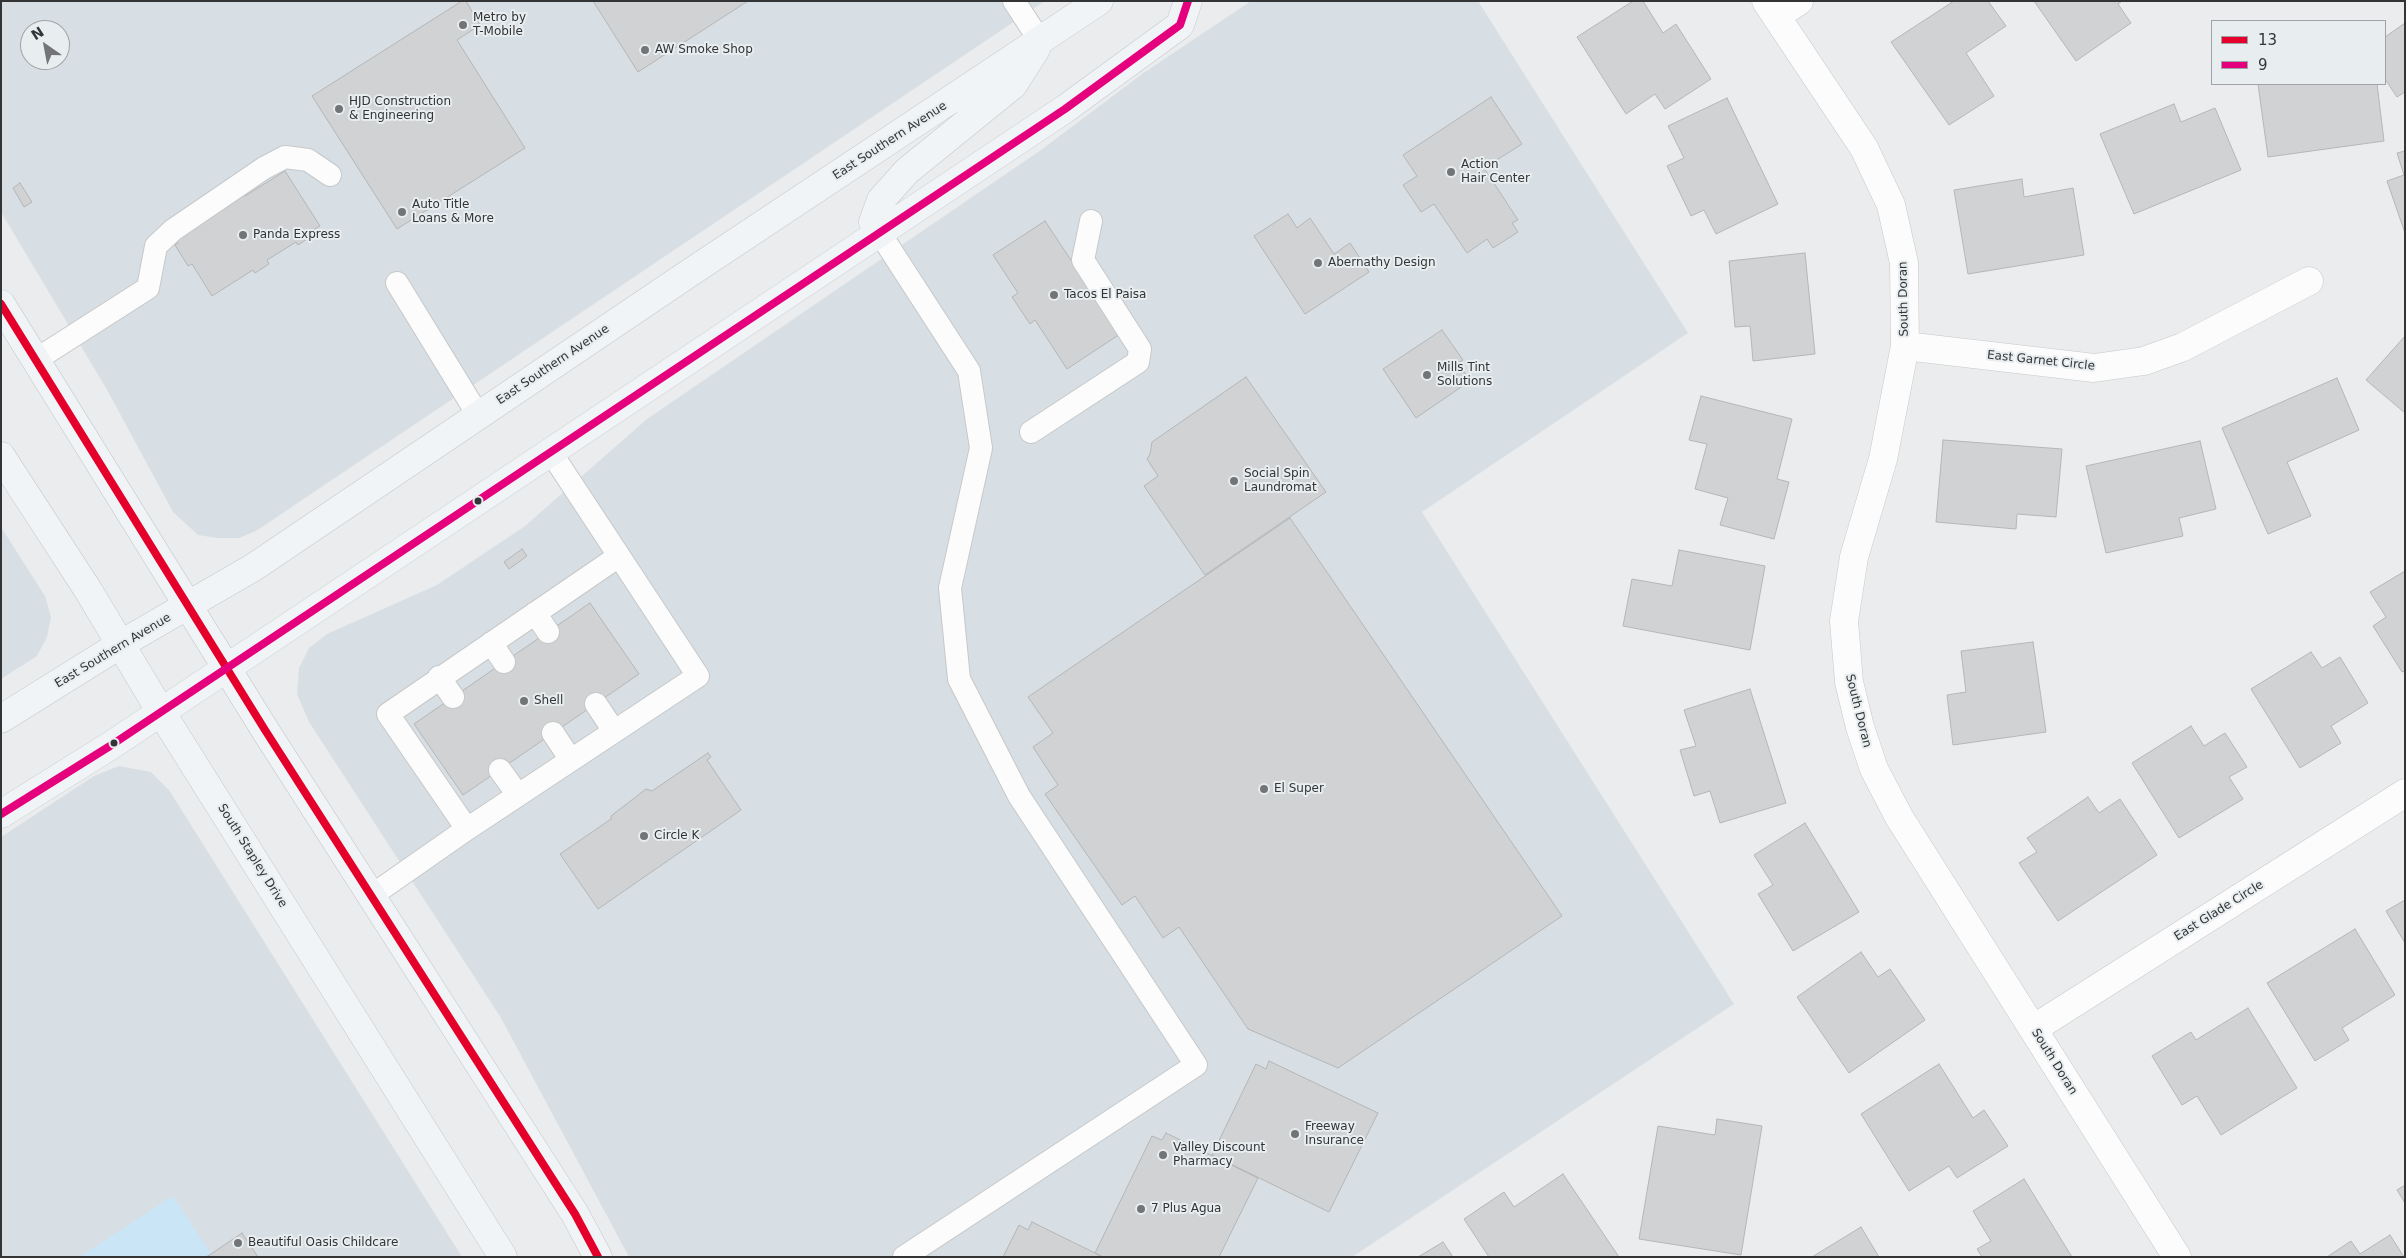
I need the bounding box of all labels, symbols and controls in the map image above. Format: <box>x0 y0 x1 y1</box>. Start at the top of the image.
place label: Metro by T-Mobile <box>473 11 526 39</box>
marker: Metro by T-Mobile <box>457 19 469 31</box>
north arrow <box>20 20 70 70</box>
legend <box>2211 20 2386 85</box>
text: N <box>28 23 47 43</box>
text: 13 <box>2258 31 2277 49</box>
place label: AW Smoke Shop <box>655 43 753 57</box>
marker: AW Smoke Shop <box>639 44 651 56</box>
text: 9 <box>2258 56 2268 74</box>
place label: HJD Construction & Engineering <box>349 95 451 123</box>
street label: East Southern Avenue <box>830 99 950 183</box>
marker: HJD Construction & Engineering <box>333 103 345 115</box>
place label: Action Hair Center <box>1461 158 1530 186</box>
marker: Action Hair Center <box>1445 166 1457 178</box>
place label: Auto Title Loans & More <box>412 198 494 226</box>
marker: Auto Title Loans & More <box>396 206 408 218</box>
place label: Panda Express <box>253 228 340 242</box>
marker: Panda Express <box>237 229 249 241</box>
place label: Abernathy Design <box>1328 256 1436 270</box>
marker: Abernathy Design <box>1312 257 1324 269</box>
street label: South Doran <box>1896 261 1912 337</box>
place label: Tacos El Paisa <box>1064 288 1146 302</box>
marker: Tacos El Paisa <box>1048 289 1060 301</box>
street label: East Southern Avenue <box>494 322 612 408</box>
street label: East Garnet Circle <box>1986 348 2096 374</box>
place label: Mills Tint Solutions <box>1437 361 1492 389</box>
marker: Mills Tint Solutions <box>1421 369 1433 381</box>
place label: Social Spin Laundromat <box>1244 467 1317 495</box>
marker: Social Spin Laundromat <box>1228 475 1240 487</box>
unlabelled marker <box>473 496 483 506</box>
street label: East Southern Avenue <box>52 611 174 691</box>
street label: South Doran <box>1842 673 1874 749</box>
place label: Shell <box>534 694 563 708</box>
marker: Shell <box>518 695 530 707</box>
unlabelled marker <box>109 738 119 748</box>
place label: El Super <box>1274 782 1324 796</box>
marker: El Super <box>1258 783 1270 795</box>
street label: South Stapley Drive <box>214 801 290 911</box>
place label: Circle K <box>654 829 699 843</box>
marker: Circle K <box>638 830 650 842</box>
street label: East Glade Circle <box>2172 878 2266 944</box>
street label: South Doran <box>2028 1026 2080 1098</box>
place label: Freeway Insurance <box>1305 1120 1364 1148</box>
marker: Freeway Insurance <box>1289 1128 1301 1140</box>
place label: Valley Discount Pharmacy <box>1173 1141 1265 1169</box>
marker: Valley Discount Pharmacy <box>1157 1149 1169 1161</box>
place label: 7 Plus Agua <box>1151 1202 1221 1216</box>
marker: 7 Plus Agua <box>1135 1203 1147 1215</box>
place label: Beautiful Oasis Childcare <box>248 1236 398 1250</box>
marker: Beautiful Oasis Childcare <box>232 1237 244 1249</box>

